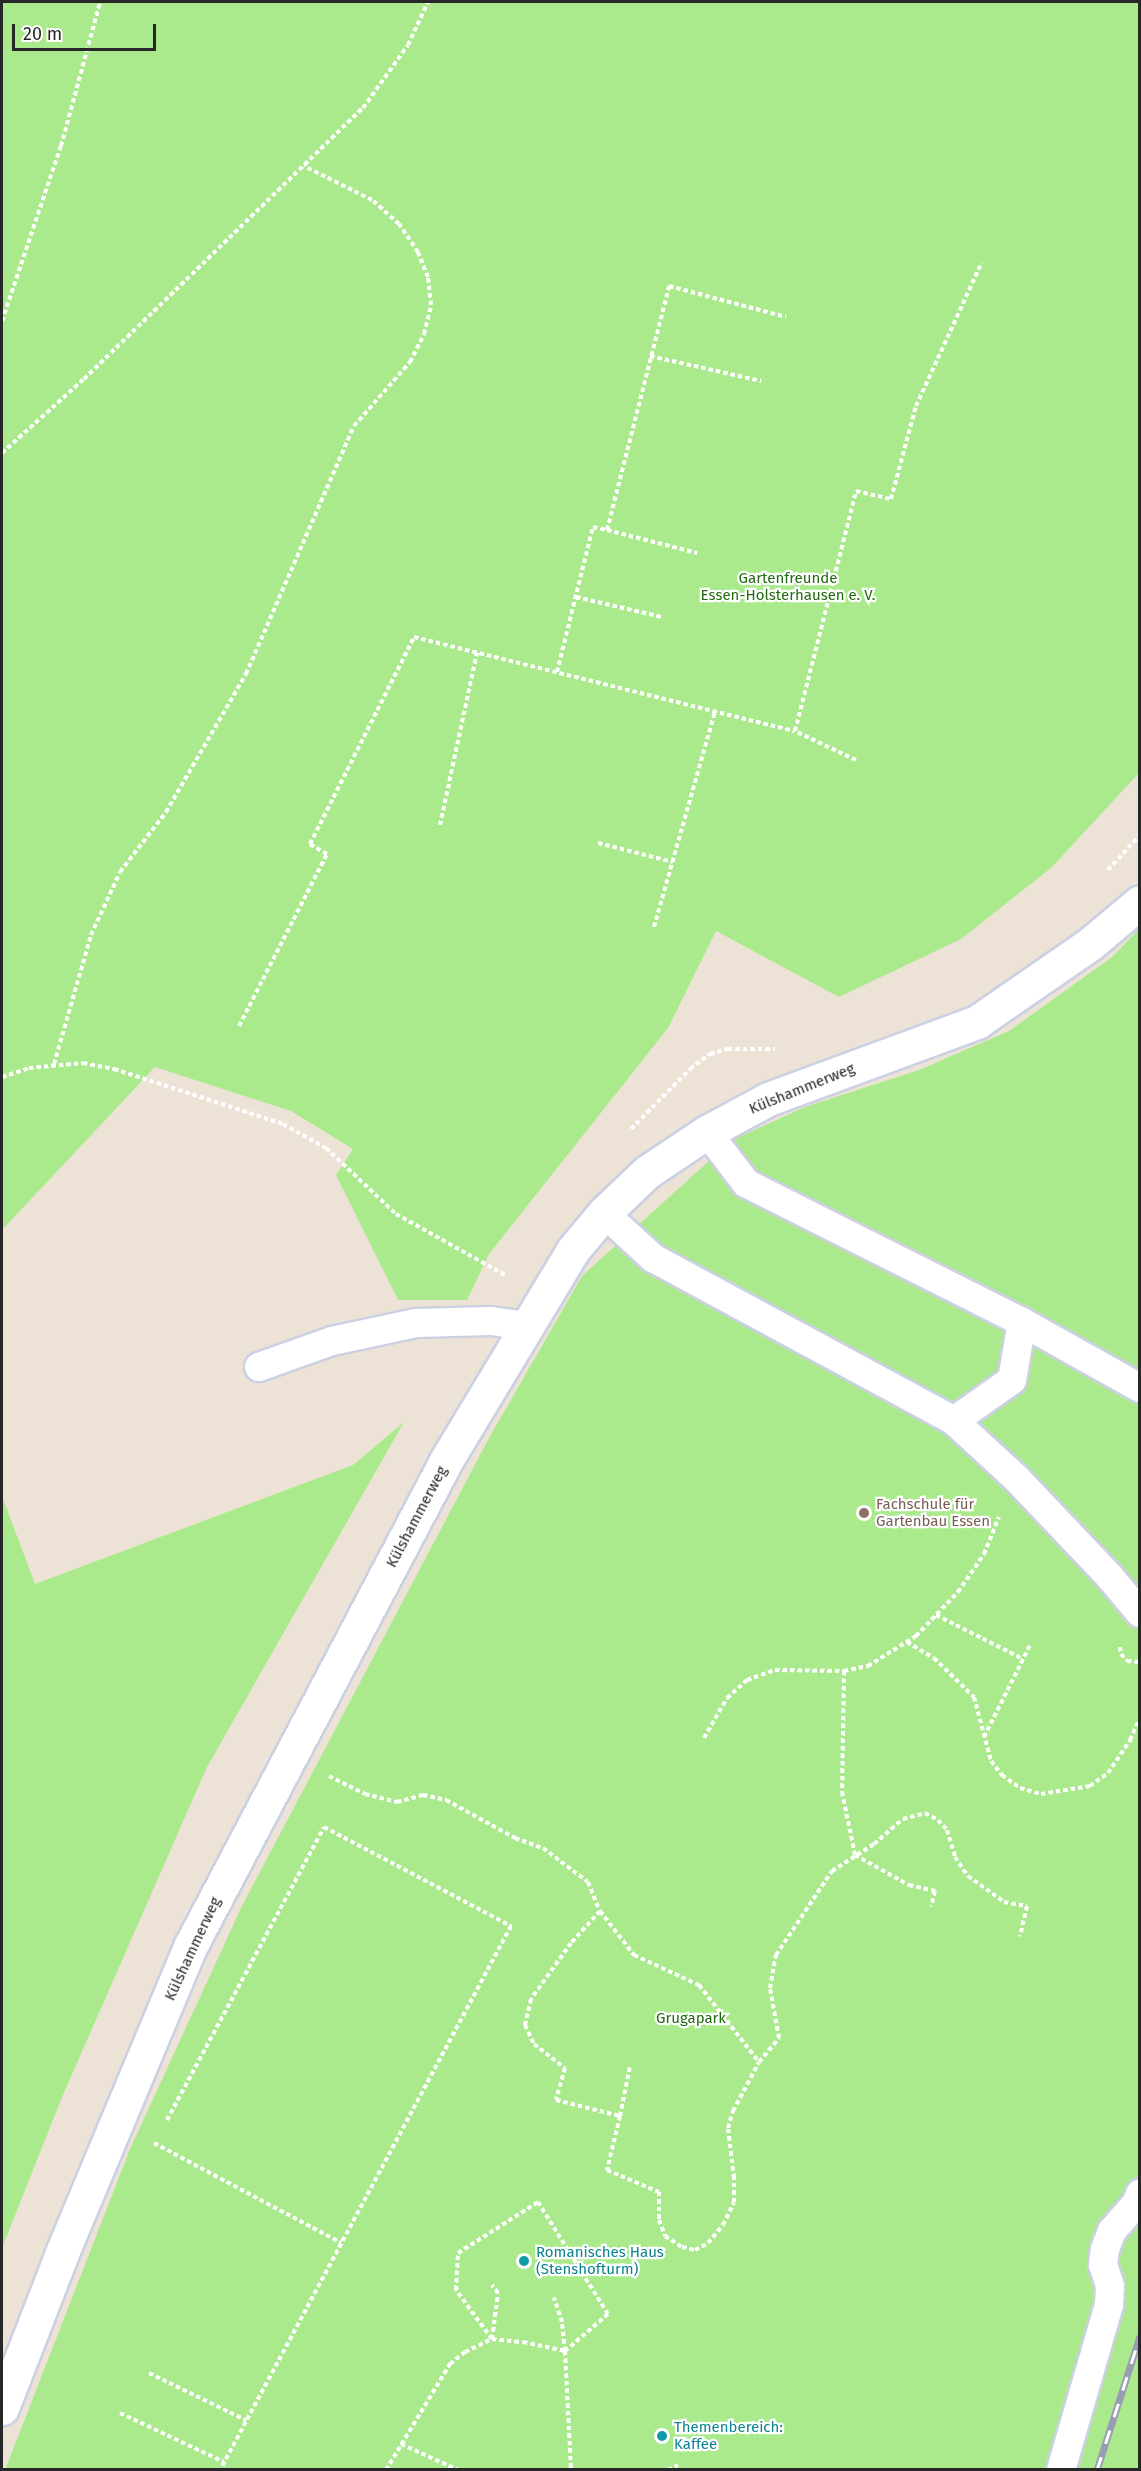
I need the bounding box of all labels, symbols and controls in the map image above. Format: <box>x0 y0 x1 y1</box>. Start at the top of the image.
scale bar <box>15 12 159 50</box>
text: 20 m <box>23 23 62 45</box>
park label: Gartenfreunde Essen-Holsterhausen e. V. <box>701 569 875 604</box>
street label: Külshammerweg <box>747 1060 857 1118</box>
street label: Külshammerweg <box>383 1463 451 1571</box>
place label: Fachschule für Gartenbau Essen <box>876 1495 990 1530</box>
marker: Fachschule für Gartenbau Essen <box>857 1506 871 1520</box>
street label: Külshammerweg <box>161 1894 225 2004</box>
park label: Grugapark <box>656 2010 726 2028</box>
place label: Romanisches Haus (Stenshofturm) <box>536 2243 664 2278</box>
marker: Romanisches Haus (Stenshofturm) <box>517 2254 531 2268</box>
place label: Themenbereich: Kaffee <box>674 2418 783 2453</box>
marker: Themenbereich: Kaffee <box>655 2429 669 2443</box>

